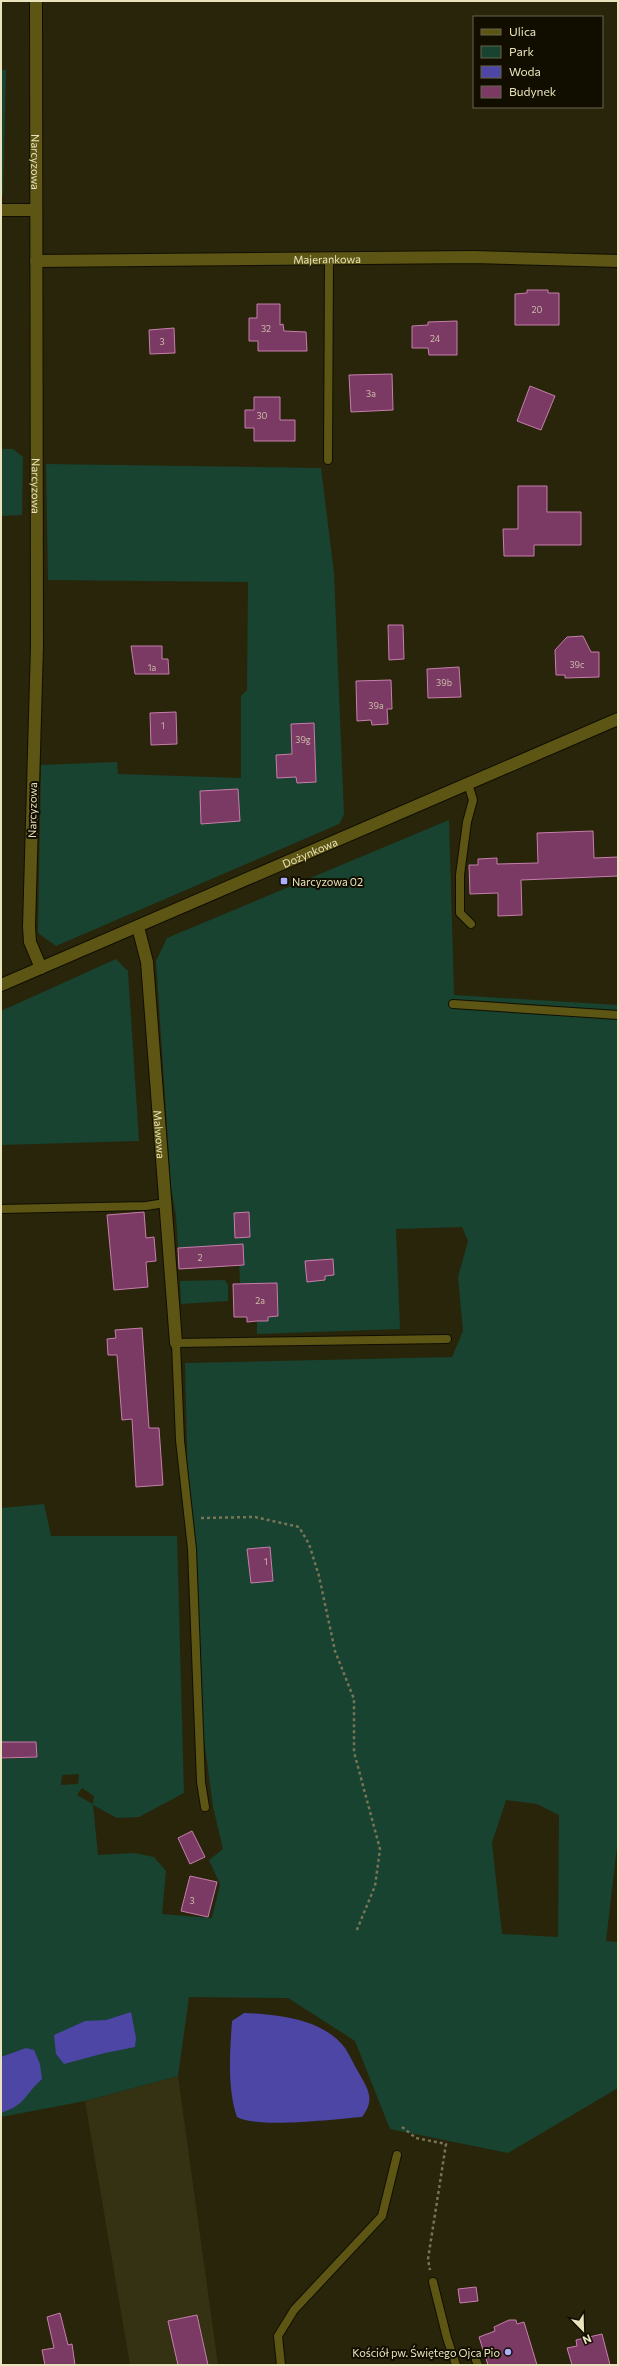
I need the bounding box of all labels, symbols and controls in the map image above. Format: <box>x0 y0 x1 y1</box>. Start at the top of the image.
legend <box>473 16 603 108</box>
text: Ulica <box>509 24 536 38</box>
text: Park <box>509 44 535 58</box>
text: Woda <box>509 64 541 78</box>
text: Budynek <box>509 84 557 98</box>
street label: Narcyzowa <box>30 134 43 190</box>
street label: Majerankowa <box>293 252 361 265</box>
house number: 20 <box>532 304 543 315</box>
house number: 32 <box>261 323 271 334</box>
house number: 24 <box>430 333 441 344</box>
house number: 3 <box>159 336 165 347</box>
house number: 3a <box>366 388 376 399</box>
house number: 30 <box>256 410 268 421</box>
street label: Narcyzowa <box>30 458 43 514</box>
house number: 39c <box>569 659 585 670</box>
house number: 1a <box>148 662 157 673</box>
house number: 39b <box>436 677 452 688</box>
house number: 39a <box>368 700 384 711</box>
house number: 1 <box>161 720 165 731</box>
house number: 39g <box>295 734 311 745</box>
street label: Narcyzowa <box>25 782 39 838</box>
street label: Dożynkowa <box>280 834 339 870</box>
place label: Narcyzowa 02 <box>292 875 363 888</box>
marker: Narcyzowa 02 <box>279 876 289 886</box>
street label: Malwowa <box>152 1110 168 1159</box>
house number: 2 <box>198 1252 203 1263</box>
house number: 2a <box>255 1295 265 1306</box>
house number: 1 <box>264 1556 268 1567</box>
house number: 3 <box>189 1895 195 1906</box>
north arrow <box>563 2310 603 2350</box>
text: N <box>581 2332 593 2347</box>
place label: Kościół pw. Świętego Ojca Pio <box>352 2345 500 2359</box>
marker: Kościół pw. Świętego Ojca Pio <box>503 2347 513 2357</box>

